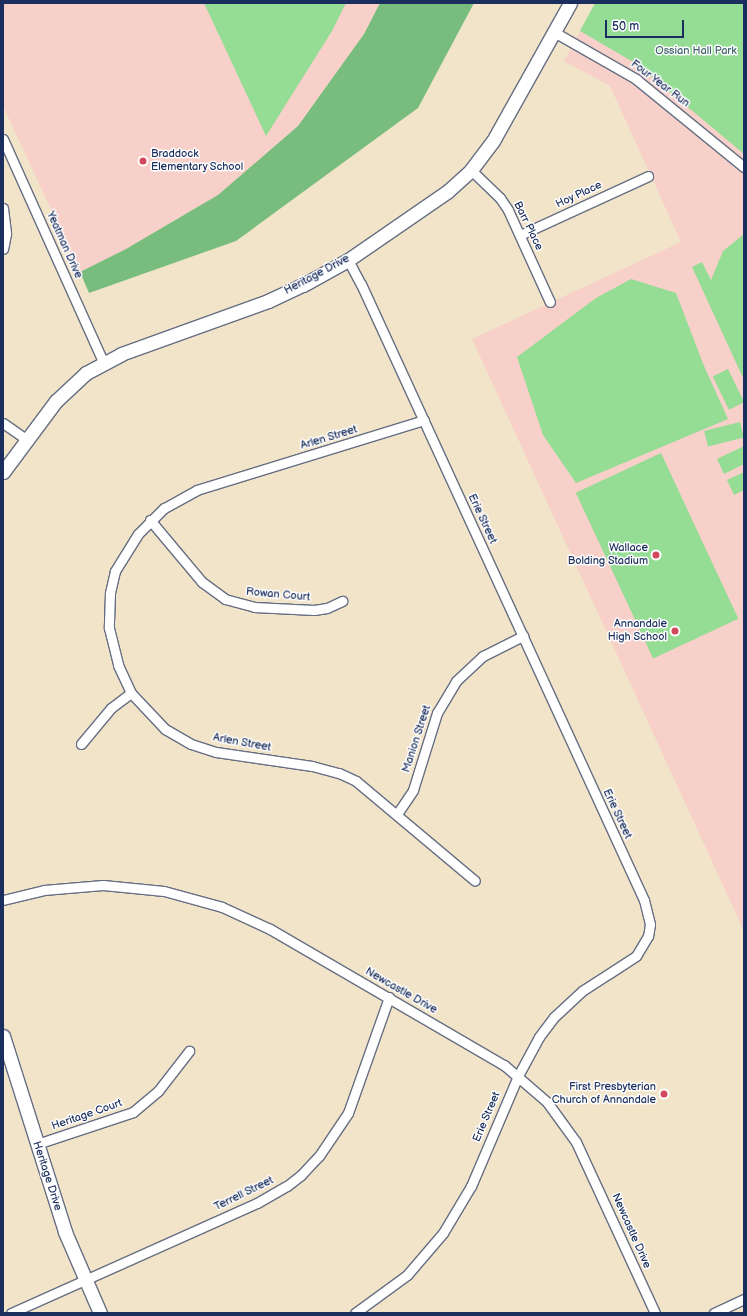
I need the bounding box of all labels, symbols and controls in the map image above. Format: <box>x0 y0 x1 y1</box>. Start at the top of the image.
scale bar <box>607 12 686 38</box>
text: 50 m <box>612 19 639 34</box>
park label: Ossian Hall Park <box>655 44 737 58</box>
street label: Four Year Run <box>628 57 692 111</box>
place label: Braddock Elementary School <box>151 148 244 174</box>
marker: Braddock Elementary School <box>138 156 148 166</box>
street label: Hoy Place <box>554 178 604 212</box>
street label: Barr Place <box>511 199 545 253</box>
street label: Yeatman Drive <box>43 209 85 281</box>
street label: Heritage Drive <box>282 252 352 298</box>
street label: Arlen Street <box>299 423 359 453</box>
street label: Erie Street <box>465 492 499 546</box>
place label: Wallace Bolding Stadium <box>567 542 648 568</box>
marker: Wallace Bolding Stadium <box>651 550 661 560</box>
street label: Rowan Court <box>245 586 311 604</box>
place label: Annandale High School <box>607 618 667 644</box>
marker: Annandale High School <box>670 626 680 636</box>
street label: Manion Street <box>400 704 434 774</box>
street label: Arlen Street <box>212 731 272 755</box>
street label: Erie Street <box>600 787 634 841</box>
street label: Newcastle Drive <box>363 965 439 1017</box>
place label: First Presbyterian Church of Annandale <box>552 1081 656 1107</box>
marker: First Presbyterian Church of Annandale <box>659 1089 669 1099</box>
street label: Erie Street <box>470 1090 504 1144</box>
street label: Heritage Court <box>50 1097 124 1133</box>
street label: Heritage Drive <box>30 1140 64 1212</box>
street label: Terrell Street <box>212 1174 276 1214</box>
street label: Newcastle Drive <box>609 1191 653 1271</box>

